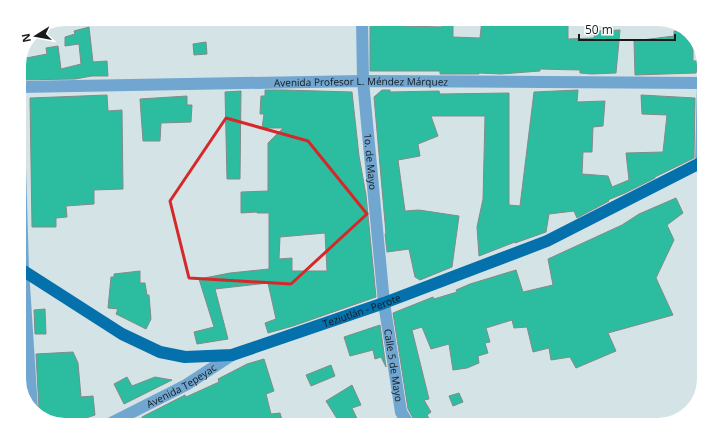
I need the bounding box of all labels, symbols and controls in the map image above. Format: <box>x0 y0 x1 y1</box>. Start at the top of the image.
north arrow <box>16 16 56 56</box>
scale bar <box>579 16 675 42</box>
text: 50 m <box>585 21 613 38</box>
text: N <box>17 32 34 44</box>
street label: Avenida Profesor L. Méndez Márquez <box>274 74 448 90</box>
street label: 1o. de Mayo <box>361 133 380 191</box>
street label: Teziutlán - Perote <box>321 290 403 330</box>
street label: Calle 5 de Mayo <box>381 328 406 403</box>
street label: Avenida Tepeyac <box>144 360 219 411</box>

